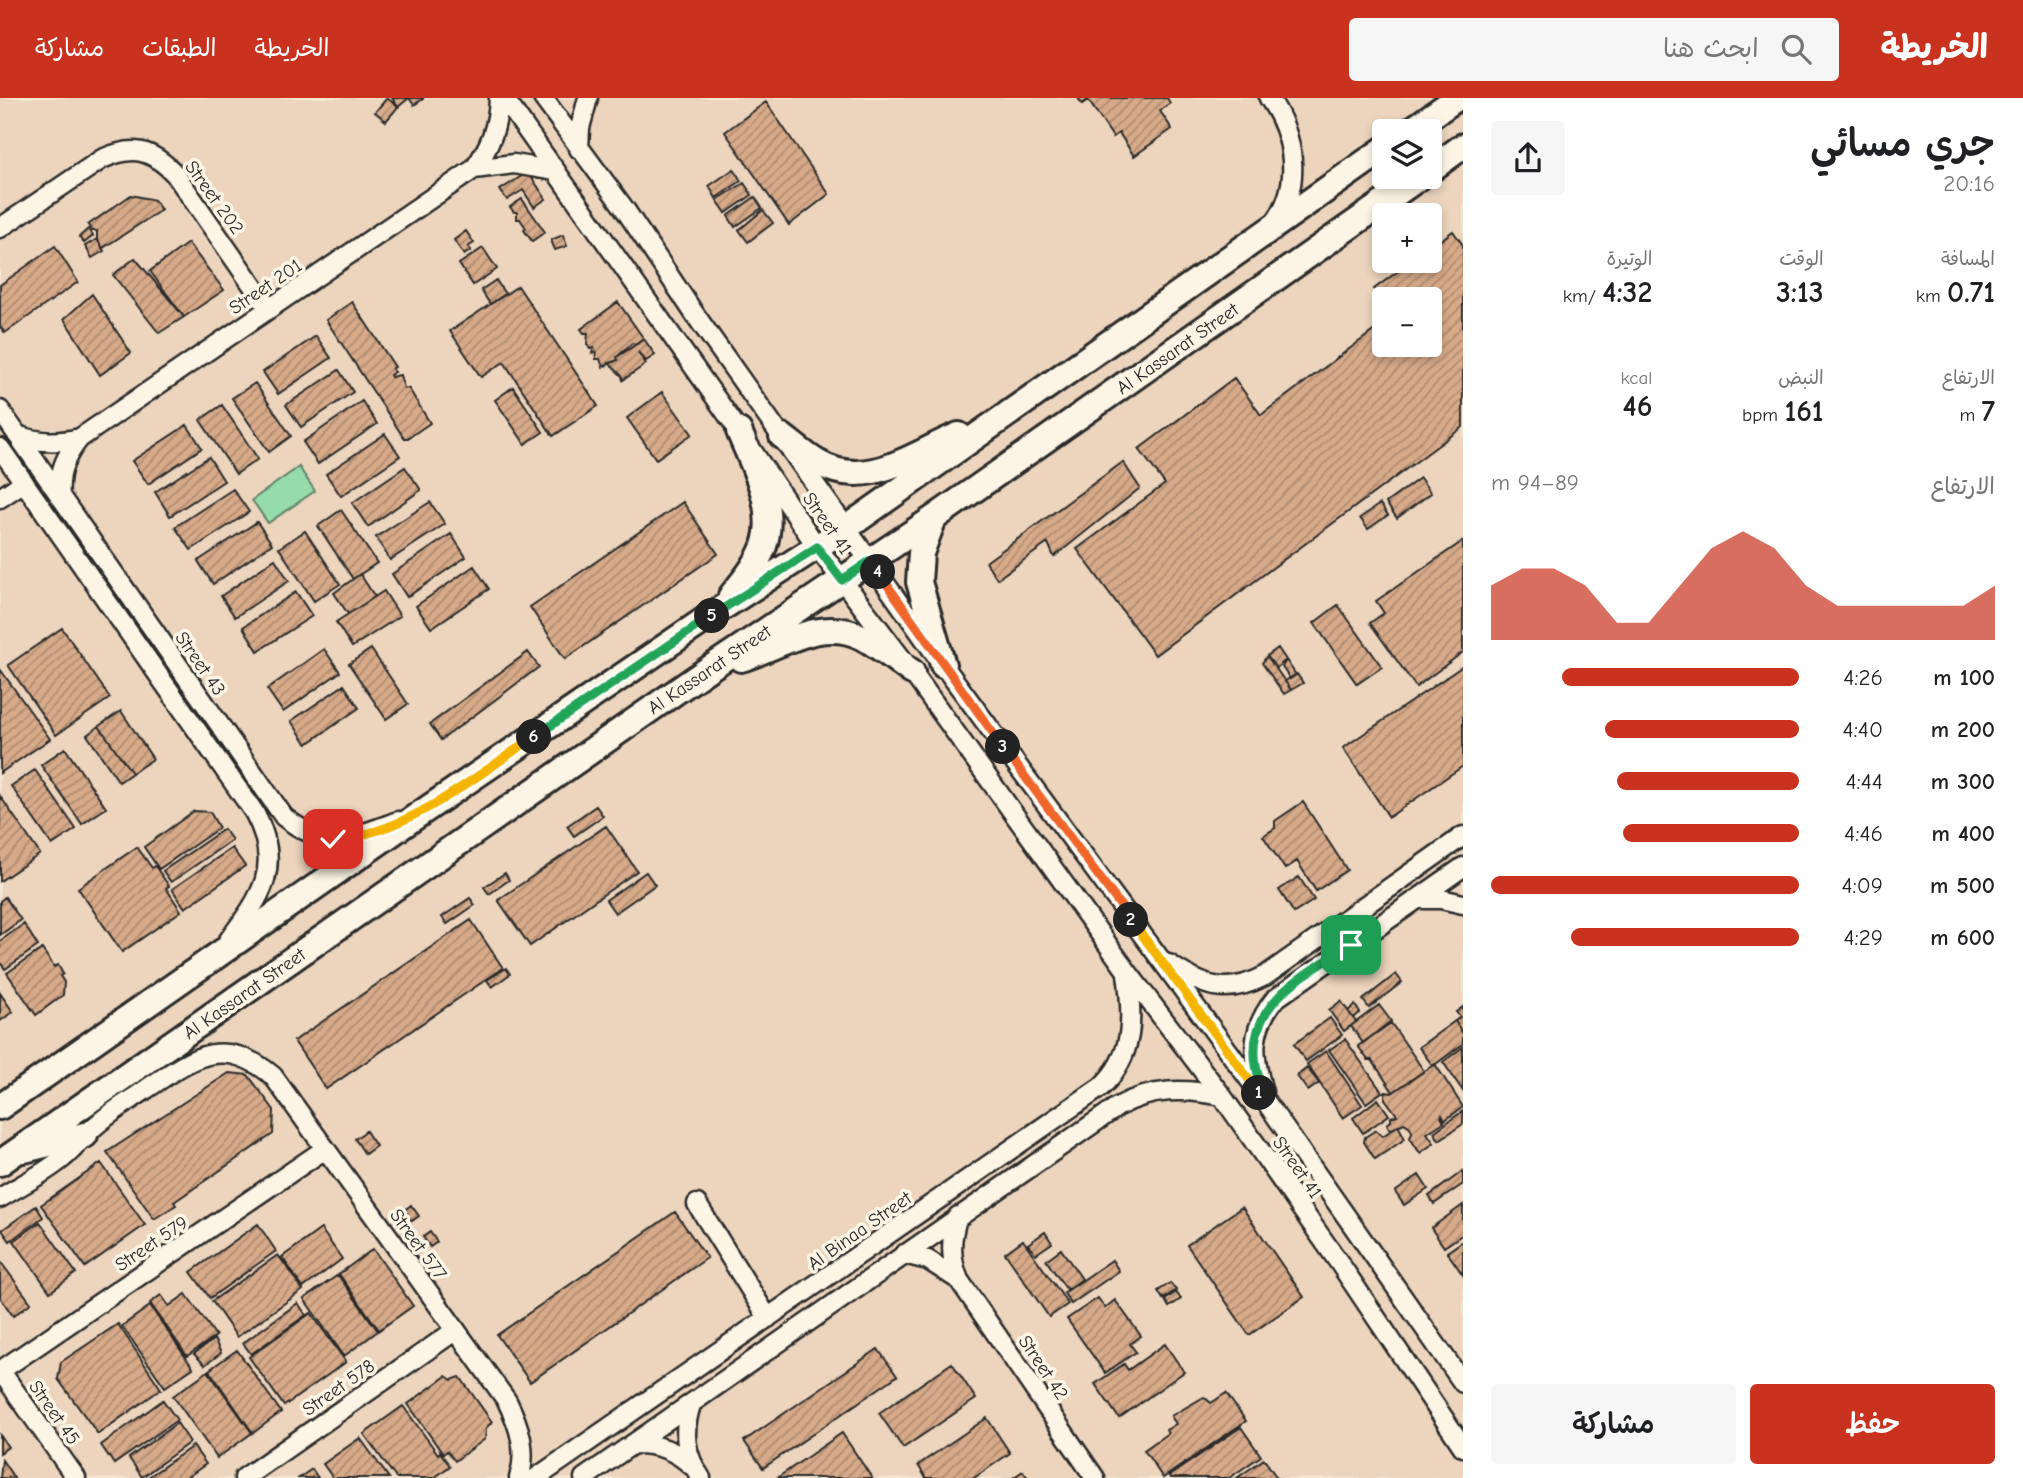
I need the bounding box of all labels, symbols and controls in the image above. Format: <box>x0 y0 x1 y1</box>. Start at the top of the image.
search box <box>1349 18 1839 81</box>
text: الخريطة <box>1881 28 1988 66</box>
icon: search <box>1777 30 1815 68</box>
text: مشاركة <box>35 34 104 62</box>
text: الطبقات <box>142 34 217 62</box>
text: الخريطة <box>255 34 329 62</box>
text: ابحث هنا <box>1663 34 1759 64</box>
map controls <box>1372 119 1442 357</box>
button: layers <box>1372 119 1442 189</box>
button: share <box>1491 121 1565 195</box>
text: جري مسائي <box>1810 122 1995 166</box>
street label: Street 202 <box>180 157 248 239</box>
text: 20:16 <box>1943 170 1995 197</box>
button: + <box>1372 203 1442 273</box>
text: الوتيرة <box>1606 248 1652 270</box>
text: الوقت <box>1779 248 1824 270</box>
text: المسافة <box>1941 248 1995 270</box>
street label: Street 201 <box>225 255 306 319</box>
text: 4:32 <box>1602 275 1652 310</box>
text: 3:13 <box>1776 275 1824 310</box>
text: 0.71 <box>1947 275 1995 310</box>
text: /km <box>1563 285 1602 307</box>
text: km <box>1916 285 1947 307</box>
button: − <box>1372 287 1442 357</box>
street label: Al Kassarat Street <box>1112 298 1243 399</box>
text: kcal <box>1620 367 1652 389</box>
text: النبض <box>1778 367 1824 389</box>
text: الارتفاع <box>1942 367 1995 389</box>
text: 46 <box>1623 389 1652 424</box>
text: 161 <box>1784 394 1824 429</box>
text: 7 <box>1982 394 1995 429</box>
text: bpm <box>1742 404 1784 426</box>
text: m <box>1959 404 1982 426</box>
text: 89–94 m <box>1491 469 1579 496</box>
text: الارتفاع <box>1931 473 1995 500</box>
street label: Street 41 <box>798 488 856 559</box>
pin: 4 <box>860 554 896 589</box>
text: 4 <box>873 560 882 582</box>
pin: 5 <box>694 598 730 634</box>
text: 5 <box>706 604 717 626</box>
street label: Al Kassarat Street <box>644 620 776 719</box>
street label: Street 43 <box>170 627 230 700</box>
text: 4:26 <box>1843 664 1883 691</box>
text: 100 m <box>1933 664 1995 691</box>
text: 4:40 <box>1843 716 1883 743</box>
text: 200 m <box>1931 716 1995 743</box>
pin: 6 <box>516 720 552 754</box>
text: 6 <box>529 725 538 747</box>
pin: 3 <box>986 730 1020 764</box>
text: 3 <box>998 735 1007 757</box>
text: 4:44 <box>1845 768 1883 795</box>
text: 300 m <box>1931 768 1995 795</box>
pin <box>303 809 363 869</box>
icon: check <box>314 820 352 858</box>
text: 4:46 <box>1844 820 1883 847</box>
text: 400 m <box>1931 820 1995 847</box>
text: 4:09 <box>1841 872 1883 899</box>
text: 500 m <box>1930 872 1995 899</box>
pin: 2 <box>1114 902 1148 938</box>
text: 2 <box>1126 908 1135 930</box>
pin <box>1321 915 1381 975</box>
text: 4:29 <box>1843 924 1883 951</box>
text: 600 m <box>1930 924 1995 951</box>
icon: arrive <box>1332 926 1370 964</box>
street label: Al Kassarat Street <box>179 943 310 1044</box>
pin: 1 <box>1242 1076 1276 1110</box>
text: 1 <box>1255 1081 1262 1103</box>
street label: Street 41 <box>1268 1132 1326 1203</box>
street label: Al Binaa Street <box>803 1187 916 1275</box>
street label: Street 577 <box>385 1205 451 1284</box>
street label: Street 579 <box>111 1211 192 1276</box>
street label: Street 42 <box>1014 1331 1073 1404</box>
street label: Street 578 <box>298 1355 379 1421</box>
street label: Street 45 <box>24 1376 84 1449</box>
button: مشاركة <box>1491 1384 1736 1464</box>
button: حفظ <box>1750 1384 1995 1464</box>

